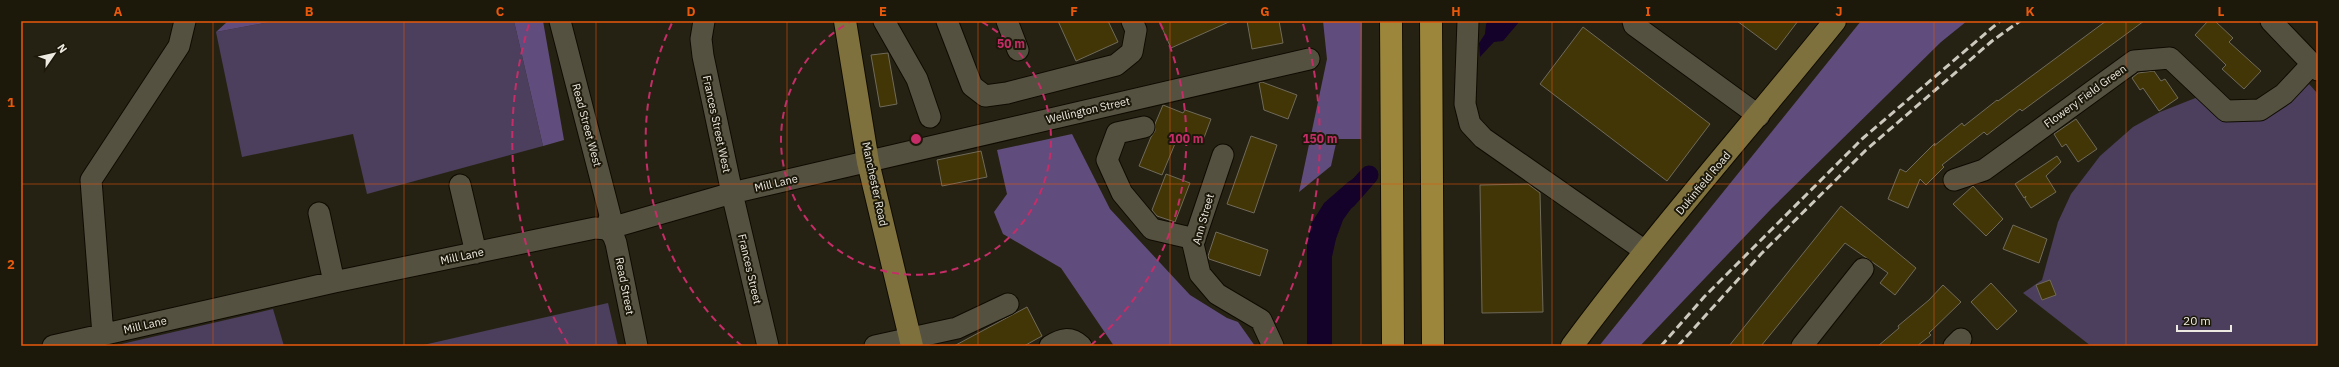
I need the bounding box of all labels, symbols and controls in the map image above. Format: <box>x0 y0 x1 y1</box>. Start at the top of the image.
text: A <box>114 3 123 20</box>
text: B <box>305 3 314 20</box>
text: C <box>496 3 505 20</box>
text: D <box>686 3 696 20</box>
text: E <box>879 3 887 20</box>
text: F <box>1070 3 1078 20</box>
text: G <box>1260 3 1270 20</box>
text: H <box>1451 3 1461 20</box>
text: I <box>1645 3 1651 20</box>
text: J <box>1835 3 1843 20</box>
text: K <box>2025 3 2035 20</box>
text: L <box>2218 3 2225 20</box>
north arrow <box>34 34 74 74</box>
text: 50 m <box>997 36 1025 51</box>
text: N <box>54 41 70 56</box>
street label: Flowery Field Green <box>2041 61 2129 131</box>
street label: Frances Street West <box>700 74 734 174</box>
street label: Read Street West <box>569 82 605 168</box>
text: 1 <box>7 94 15 111</box>
street label: Wellington Street <box>1045 94 1131 126</box>
text: 100 m <box>1168 131 1204 146</box>
text: 150 m <box>1302 131 1338 146</box>
centre of rings <box>909 132 923 146</box>
street label: Manchester Road <box>859 141 891 227</box>
street label: Dukinfield Road <box>1673 149 1733 217</box>
street label: Mill Lane <box>753 171 799 195</box>
street label: Ann Street <box>1189 192 1217 246</box>
street label: Frances Street <box>735 233 765 306</box>
street label: Mill Lane <box>439 245 485 267</box>
text: 2 <box>7 256 15 273</box>
street label: Read Street <box>613 256 637 316</box>
scale bar <box>2177 307 2231 333</box>
street label: Mill Lane <box>122 313 168 337</box>
text: 20 m <box>2183 313 2211 328</box>

